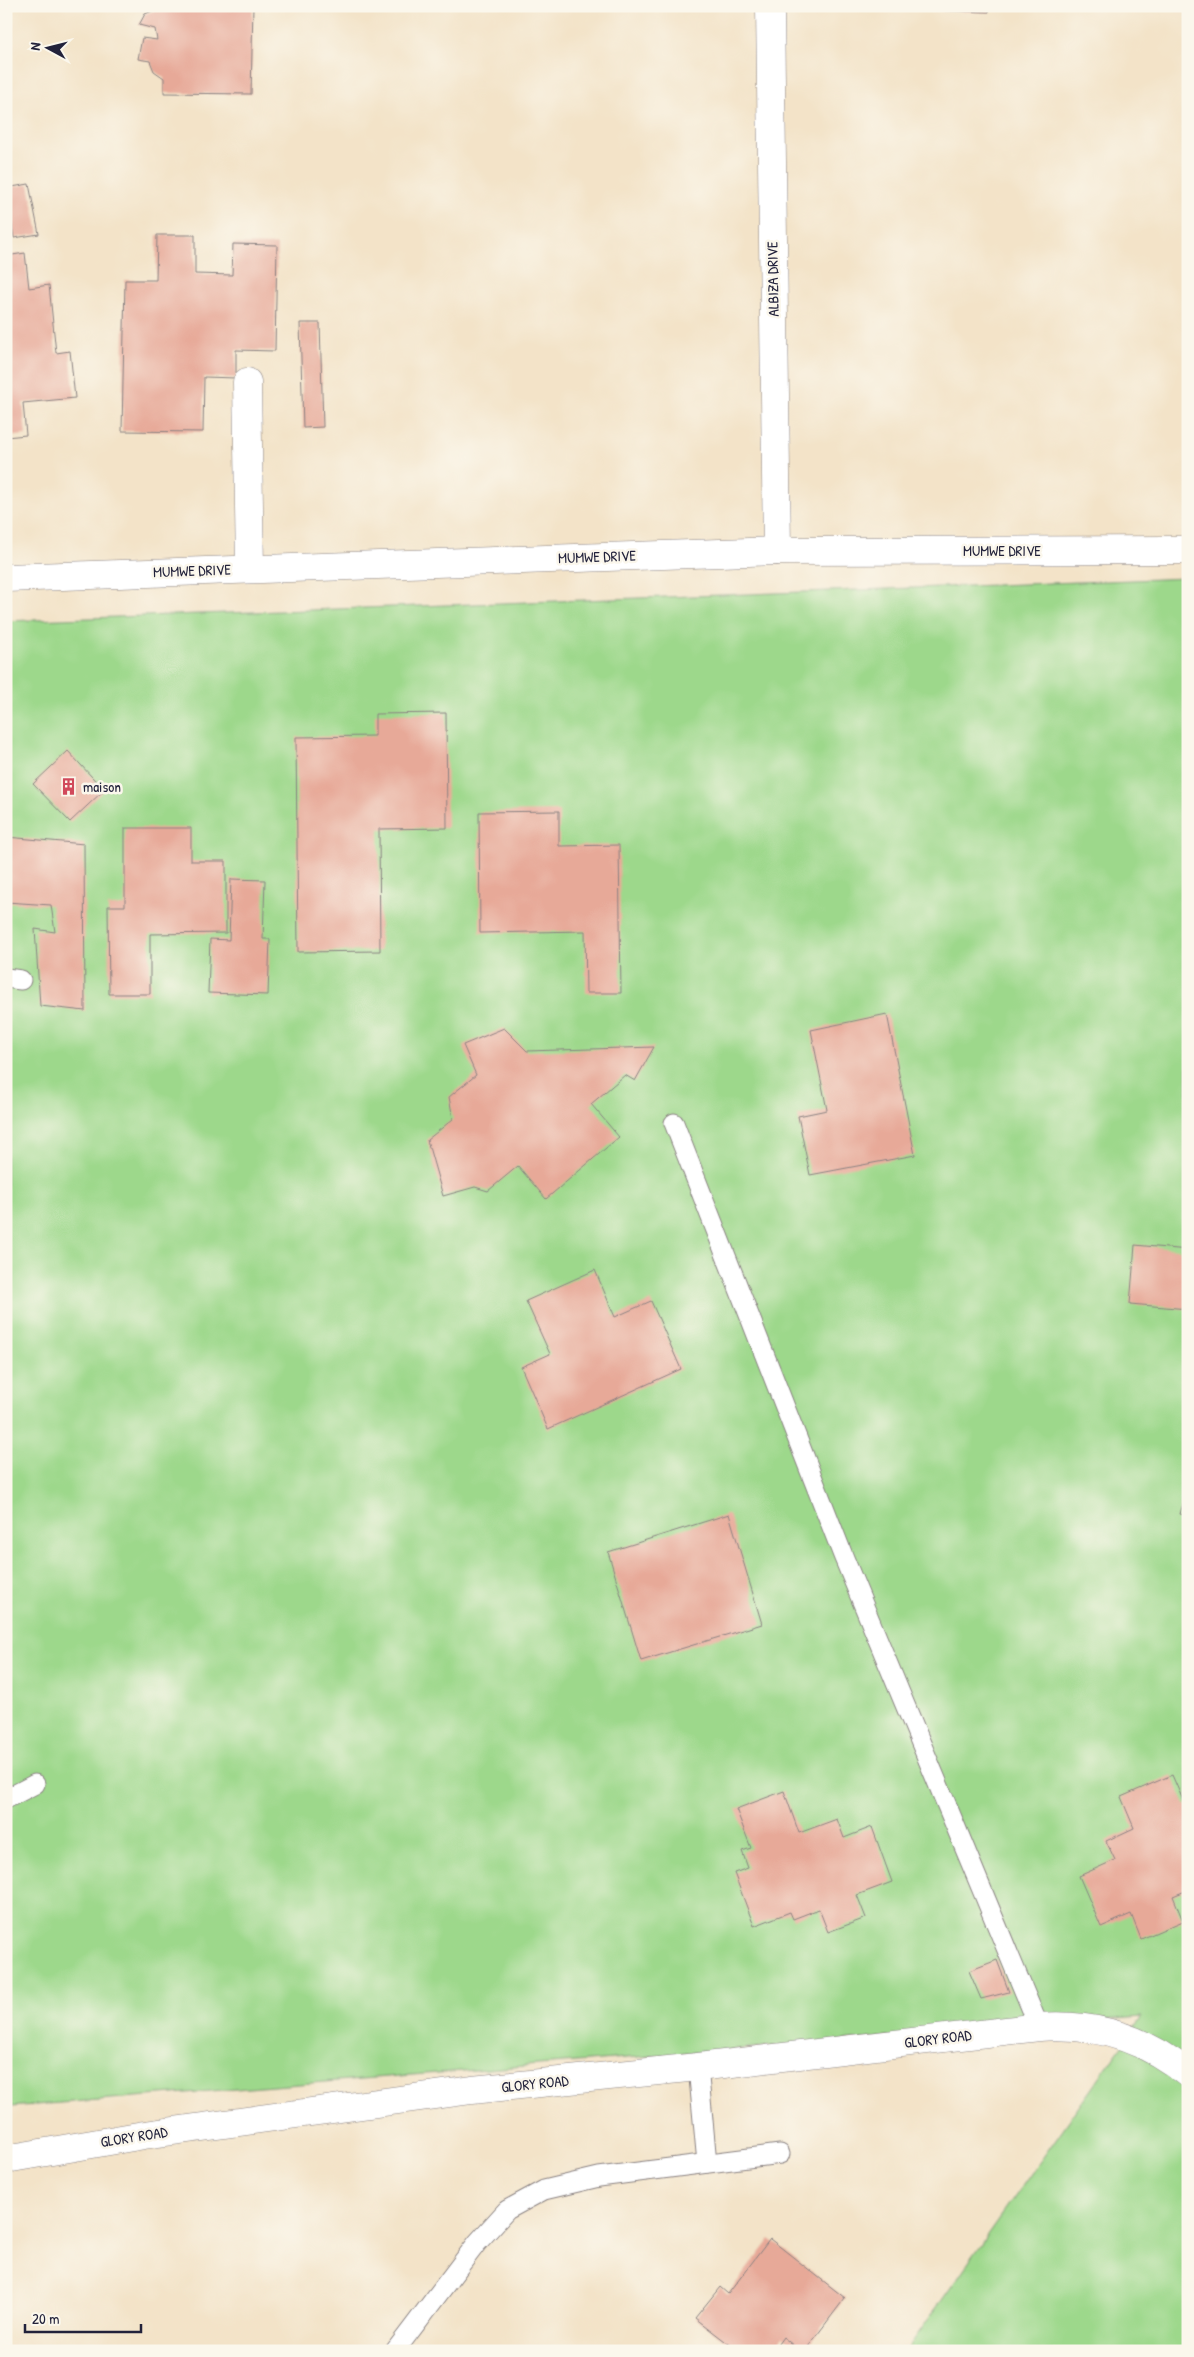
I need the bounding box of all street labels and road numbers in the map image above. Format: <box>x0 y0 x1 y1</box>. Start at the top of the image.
street label: ALBIZA DRIVE <box>761 241 784 317</box>
street label: MUMWE DRIVE <box>963 540 1041 561</box>
street label: MUMWE DRIVE <box>558 545 637 568</box>
street label: MUMWE DRIVE <box>153 559 232 582</box>
street label: GLORY ROAD <box>903 2024 974 2053</box>
street label: GLORY ROAD <box>500 2069 571 2097</box>
street label: GLORY ROAD <box>99 2121 170 2152</box>

